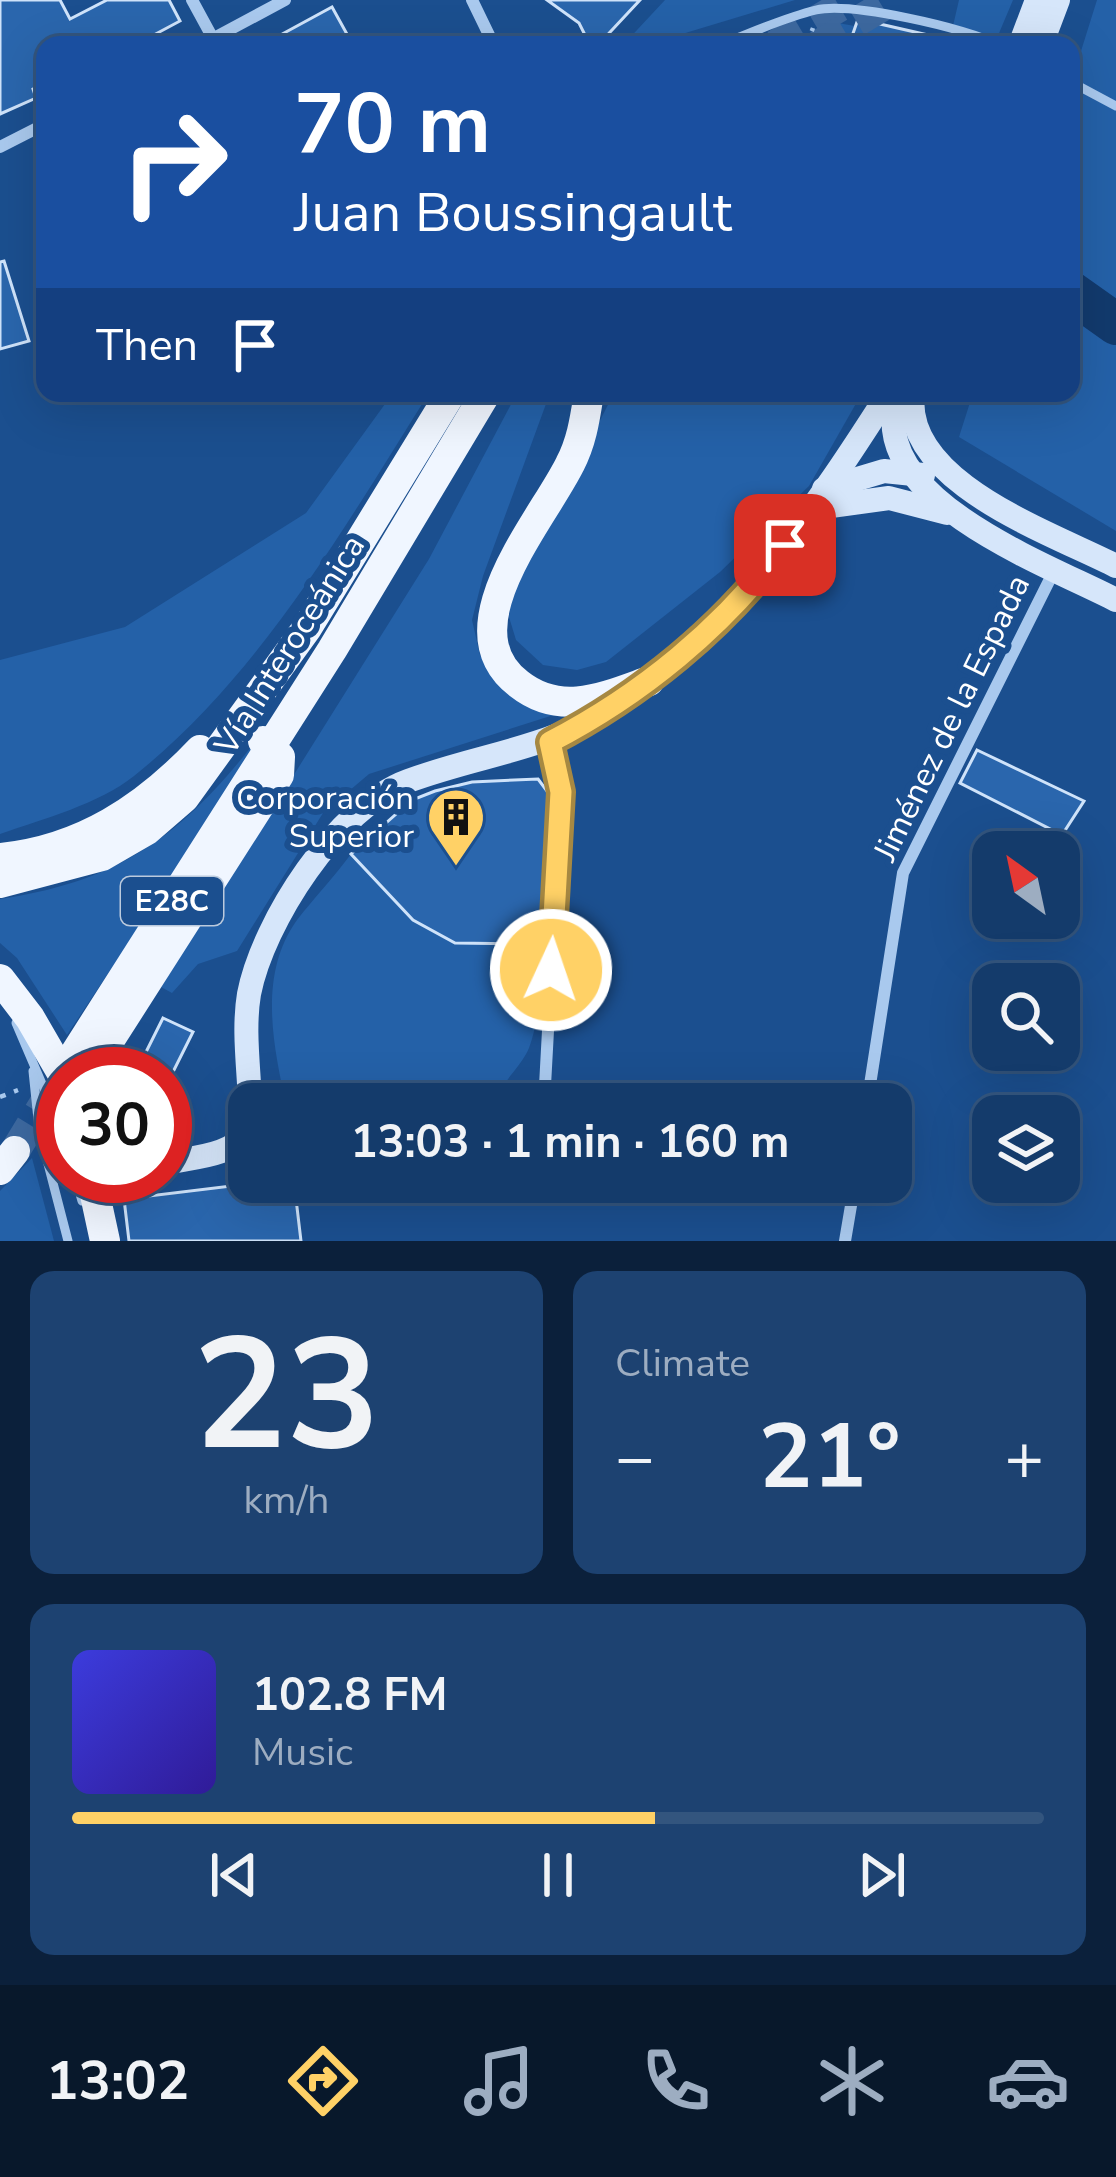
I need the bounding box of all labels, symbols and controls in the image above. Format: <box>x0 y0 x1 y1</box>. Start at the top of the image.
text: 70 m <box>294 67 491 182</box>
icon: right <box>96 84 252 240</box>
text: Juan Boussingault <box>294 176 732 250</box>
icon: arrive <box>222 312 288 378</box>
text: Then <box>96 315 198 376</box>
pin <box>734 494 836 596</box>
icon: arrive <box>752 512 818 578</box>
street label: Vía Interoceánica <box>204 526 376 764</box>
street label: Jiménez de la Espada <box>863 567 1041 870</box>
place label: Corporación Superior <box>236 776 414 859</box>
building icon: Corporación Superior <box>425 786 487 868</box>
north arrow <box>972 831 1080 939</box>
map controls <box>972 831 1080 1203</box>
road number: E28C <box>121 877 223 925</box>
position arrow <box>488 907 614 1033</box>
button: search <box>972 963 1080 1071</box>
speed limit sign: 30 <box>36 1047 192 1203</box>
button: layers <box>972 1095 1080 1203</box>
text: 13:03 · 1 min · 160 m <box>350 1112 790 1173</box>
text: 23 <box>193 1289 380 1502</box>
text: Climate <box>615 1337 750 1390</box>
text: 21° <box>758 1396 901 1519</box>
text: − <box>615 1413 655 1503</box>
text: + <box>1004 1413 1044 1503</box>
text: km/h <box>244 1474 329 1527</box>
text: 102.8 FM <box>252 1665 448 1726</box>
text: Music <box>252 1726 353 1779</box>
icon: previous <box>201 1842 267 1908</box>
icon: pause <box>525 1842 591 1908</box>
icon: next <box>849 1842 915 1908</box>
icon: directions <box>281 2039 365 2123</box>
icon: music <box>457 2039 541 2123</box>
icon: phone <box>634 2039 718 2123</box>
icon: climate <box>810 2039 894 2123</box>
icon: car <box>986 2039 1070 2123</box>
text: 13:02 <box>46 2044 189 2118</box>

